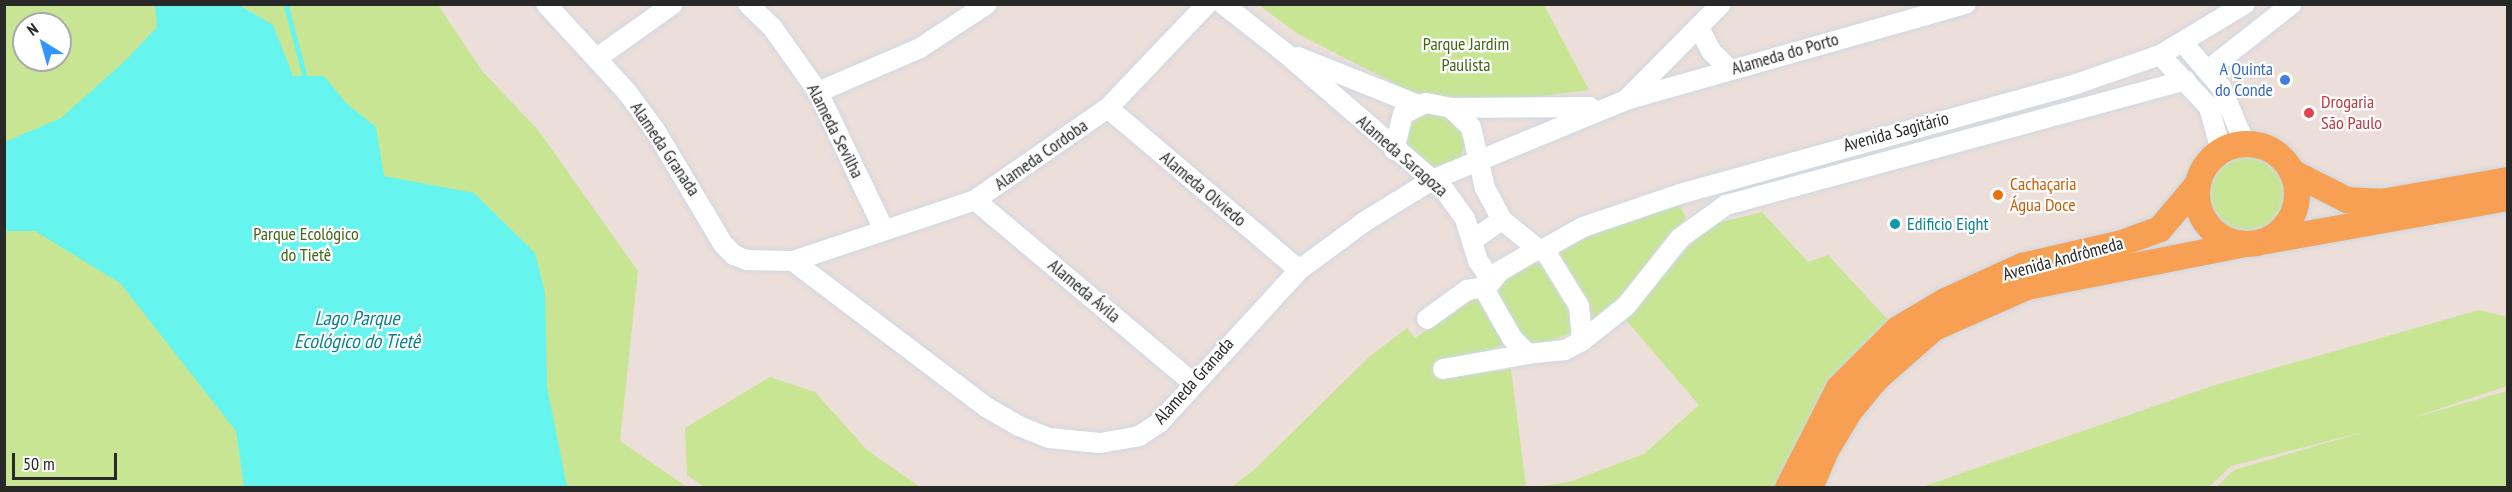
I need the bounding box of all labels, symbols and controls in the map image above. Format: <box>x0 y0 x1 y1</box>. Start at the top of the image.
north arrow <box>12 12 72 72</box>
text: N <box>23 19 42 40</box>
street label: Alameda do Porto <box>1729 28 1841 80</box>
park label: Parque Jardim Paulista <box>1423 34 1509 76</box>
place label: A Quinta do Conde <box>2215 59 2273 101</box>
marker: A Quinta do Conde <box>2278 73 2292 87</box>
street label: Alameda Sevilha <box>802 80 868 182</box>
place label: Drogaria São Paulo <box>2321 92 2382 134</box>
street label: Alameda Granada <box>626 98 704 200</box>
marker: Drogaria São Paulo <box>2302 106 2316 120</box>
street label: Avenida Sagitário <box>1841 108 1951 156</box>
street label: Alameda Saragoza <box>1352 110 1452 202</box>
street label: Alameda Cordoba <box>990 115 1092 195</box>
street label: Alameda Olviedo <box>1156 147 1250 231</box>
place label: Cachaçaria Água Doce <box>2010 174 2076 216</box>
marker: Cachaçaria Água Doce <box>1991 188 2005 202</box>
place label: Edificio Eight <box>1907 213 1988 235</box>
marker: Edificio Eight <box>1888 217 1902 231</box>
park label: Parque Ecológico do Tietê <box>253 224 359 266</box>
street label: Avenida Andrômeda <box>2000 233 2126 285</box>
street label: Alameda Ávila <box>1043 254 1125 328</box>
water label: Lago Parque Ecológico do Tietê <box>294 307 420 354</box>
street label: Alameda Granada <box>1150 333 1238 429</box>
scale bar <box>15 441 120 479</box>
text: 50 m <box>23 452 55 475</box>

